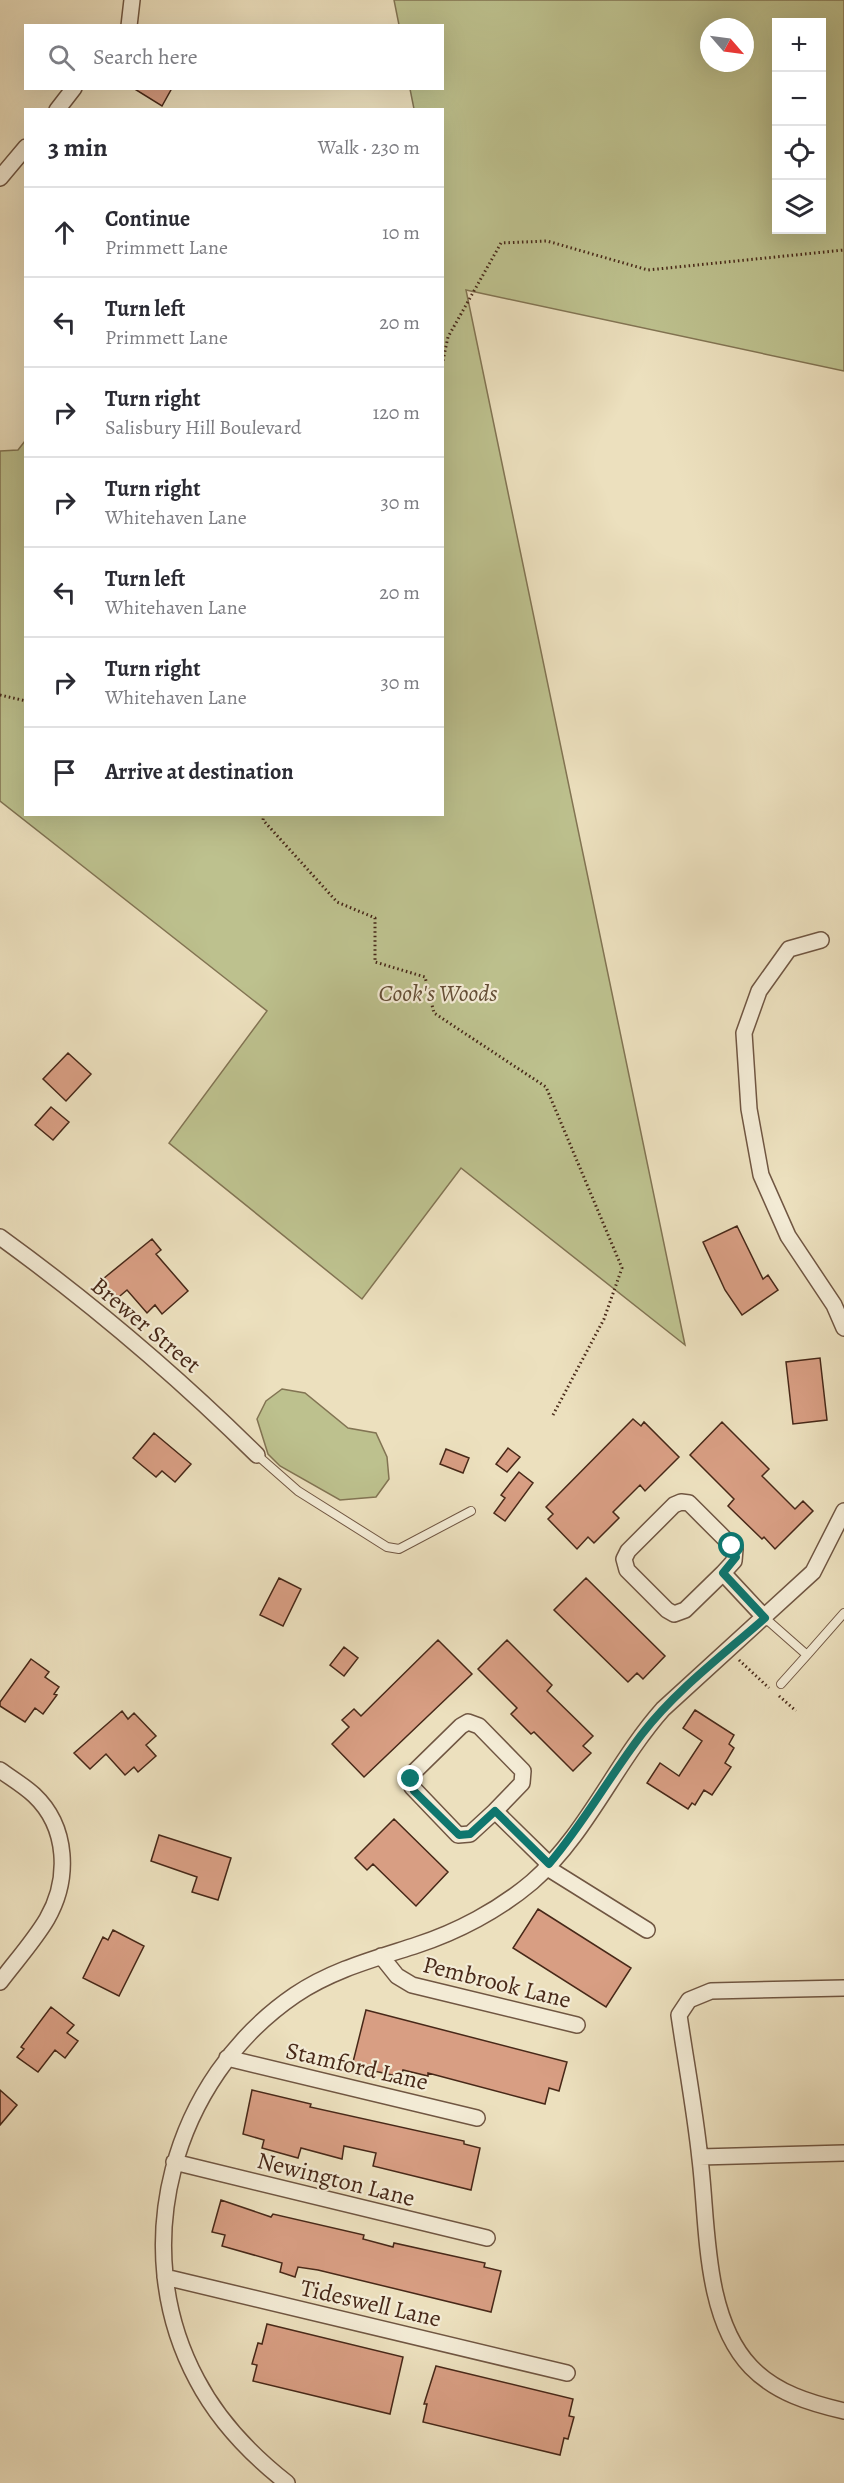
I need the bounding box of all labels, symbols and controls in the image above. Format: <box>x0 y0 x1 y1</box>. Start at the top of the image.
north arrow <box>700 18 754 72</box>
map controls <box>772 18 826 234</box>
button: + <box>772 18 826 72</box>
search box <box>24 24 444 90</box>
icon: search <box>45 41 78 74</box>
text: Search here <box>93 42 198 72</box>
button: − <box>772 72 826 126</box>
button: locate <box>772 126 826 180</box>
text: 3 min <box>48 130 108 165</box>
text: Walk · 230 m <box>318 134 420 161</box>
button: layers <box>772 180 826 234</box>
text: Continue <box>105 204 190 234</box>
icon: ahead <box>48 216 81 249</box>
text: 10 m <box>382 219 420 246</box>
text: Primmett Lane <box>105 234 228 261</box>
text: Turn left <box>105 294 185 324</box>
icon: left <box>48 306 81 339</box>
text: 20 m <box>379 309 420 336</box>
text: Primmett Lane <box>105 324 228 351</box>
text: Turn right <box>105 384 201 414</box>
icon: right <box>48 396 81 429</box>
text: 120 m <box>372 399 420 426</box>
text: Salisbury Hill Boulevard <box>105 414 302 441</box>
text: Turn right <box>105 474 201 504</box>
icon: right <box>48 486 81 519</box>
text: 30 m <box>380 489 420 516</box>
text: Whitehaven Lane <box>105 504 247 531</box>
text: Turn left <box>105 564 185 594</box>
icon: left <box>48 576 81 609</box>
text: 20 m <box>379 579 420 606</box>
text: Whitehaven Lane <box>105 594 247 621</box>
text: Turn right <box>105 654 201 684</box>
icon: right <box>48 666 81 699</box>
text: 30 m <box>380 669 420 696</box>
text: Whitehaven Lane <box>105 684 247 711</box>
icon: arrive <box>48 756 81 789</box>
text: Arrive at destination <box>105 757 294 787</box>
park label: Cook's Woods <box>379 977 497 1009</box>
street label: Brewer Street <box>84 1270 208 1380</box>
route start <box>718 1532 744 1558</box>
route end <box>397 1765 423 1791</box>
street label: Pembrook Lane <box>419 1948 575 2016</box>
street label: Stamford Lane <box>283 2034 431 2098</box>
street label: Newington Lane <box>254 2144 418 2214</box>
street label: Tideswell Lane <box>298 2271 444 2335</box>

